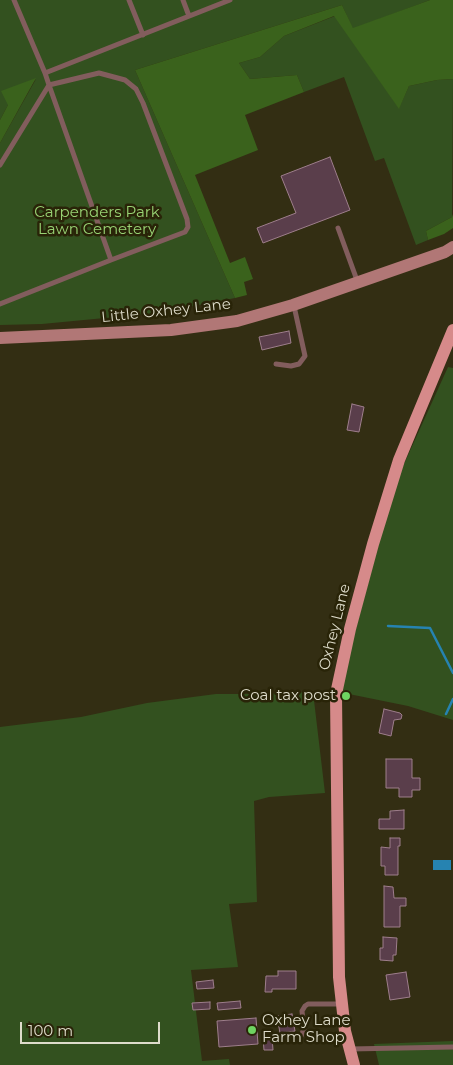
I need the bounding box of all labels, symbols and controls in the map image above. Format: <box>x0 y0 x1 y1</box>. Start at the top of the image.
park label: Carpenders Park Lawn Cemetery <box>34 204 160 239</box>
street label: Little Oxhey Lane <box>100 295 232 327</box>
street label: Oxhey Lane <box>316 582 354 672</box>
place label: Coal tax post <box>240 687 336 705</box>
marker: Coal tax post <box>340 690 352 702</box>
scale bar <box>22 1012 162 1044</box>
place label: Oxhey Lane Farm Shop <box>262 1012 350 1047</box>
text: 100 m <box>28 1021 73 1040</box>
marker: Oxhey Lane Farm Shop <box>246 1024 258 1036</box>

